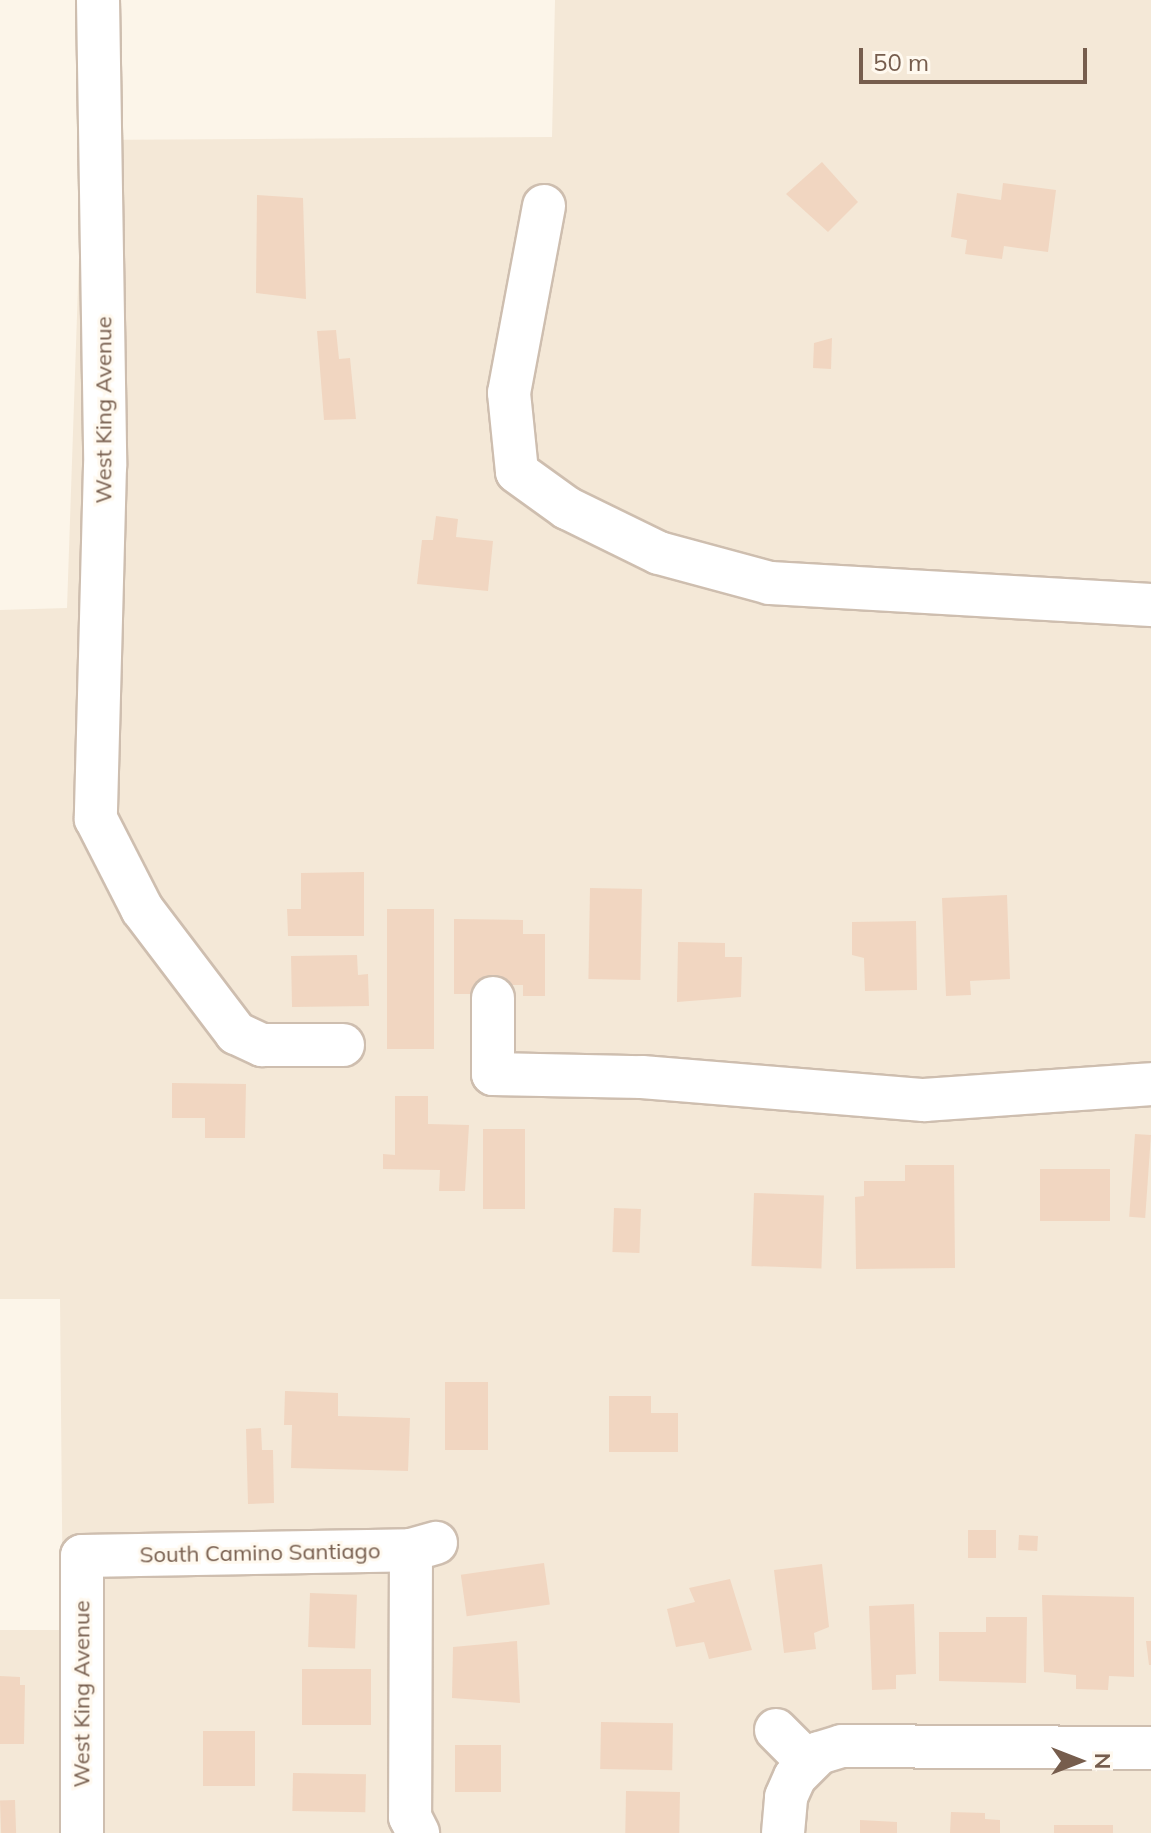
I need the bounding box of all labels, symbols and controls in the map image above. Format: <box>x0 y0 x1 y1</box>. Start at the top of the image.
scale bar <box>863 32 1091 82</box>
text: 50 m <box>873 47 929 77</box>
street label: West King Avenue <box>91 316 117 504</box>
street label: South Camino Santiago <box>139 1538 381 1568</box>
street label: West King Avenue <box>69 1600 95 1788</box>
north arrow <box>1039 1721 1119 1801</box>
text: N <box>1089 1753 1117 1769</box>

